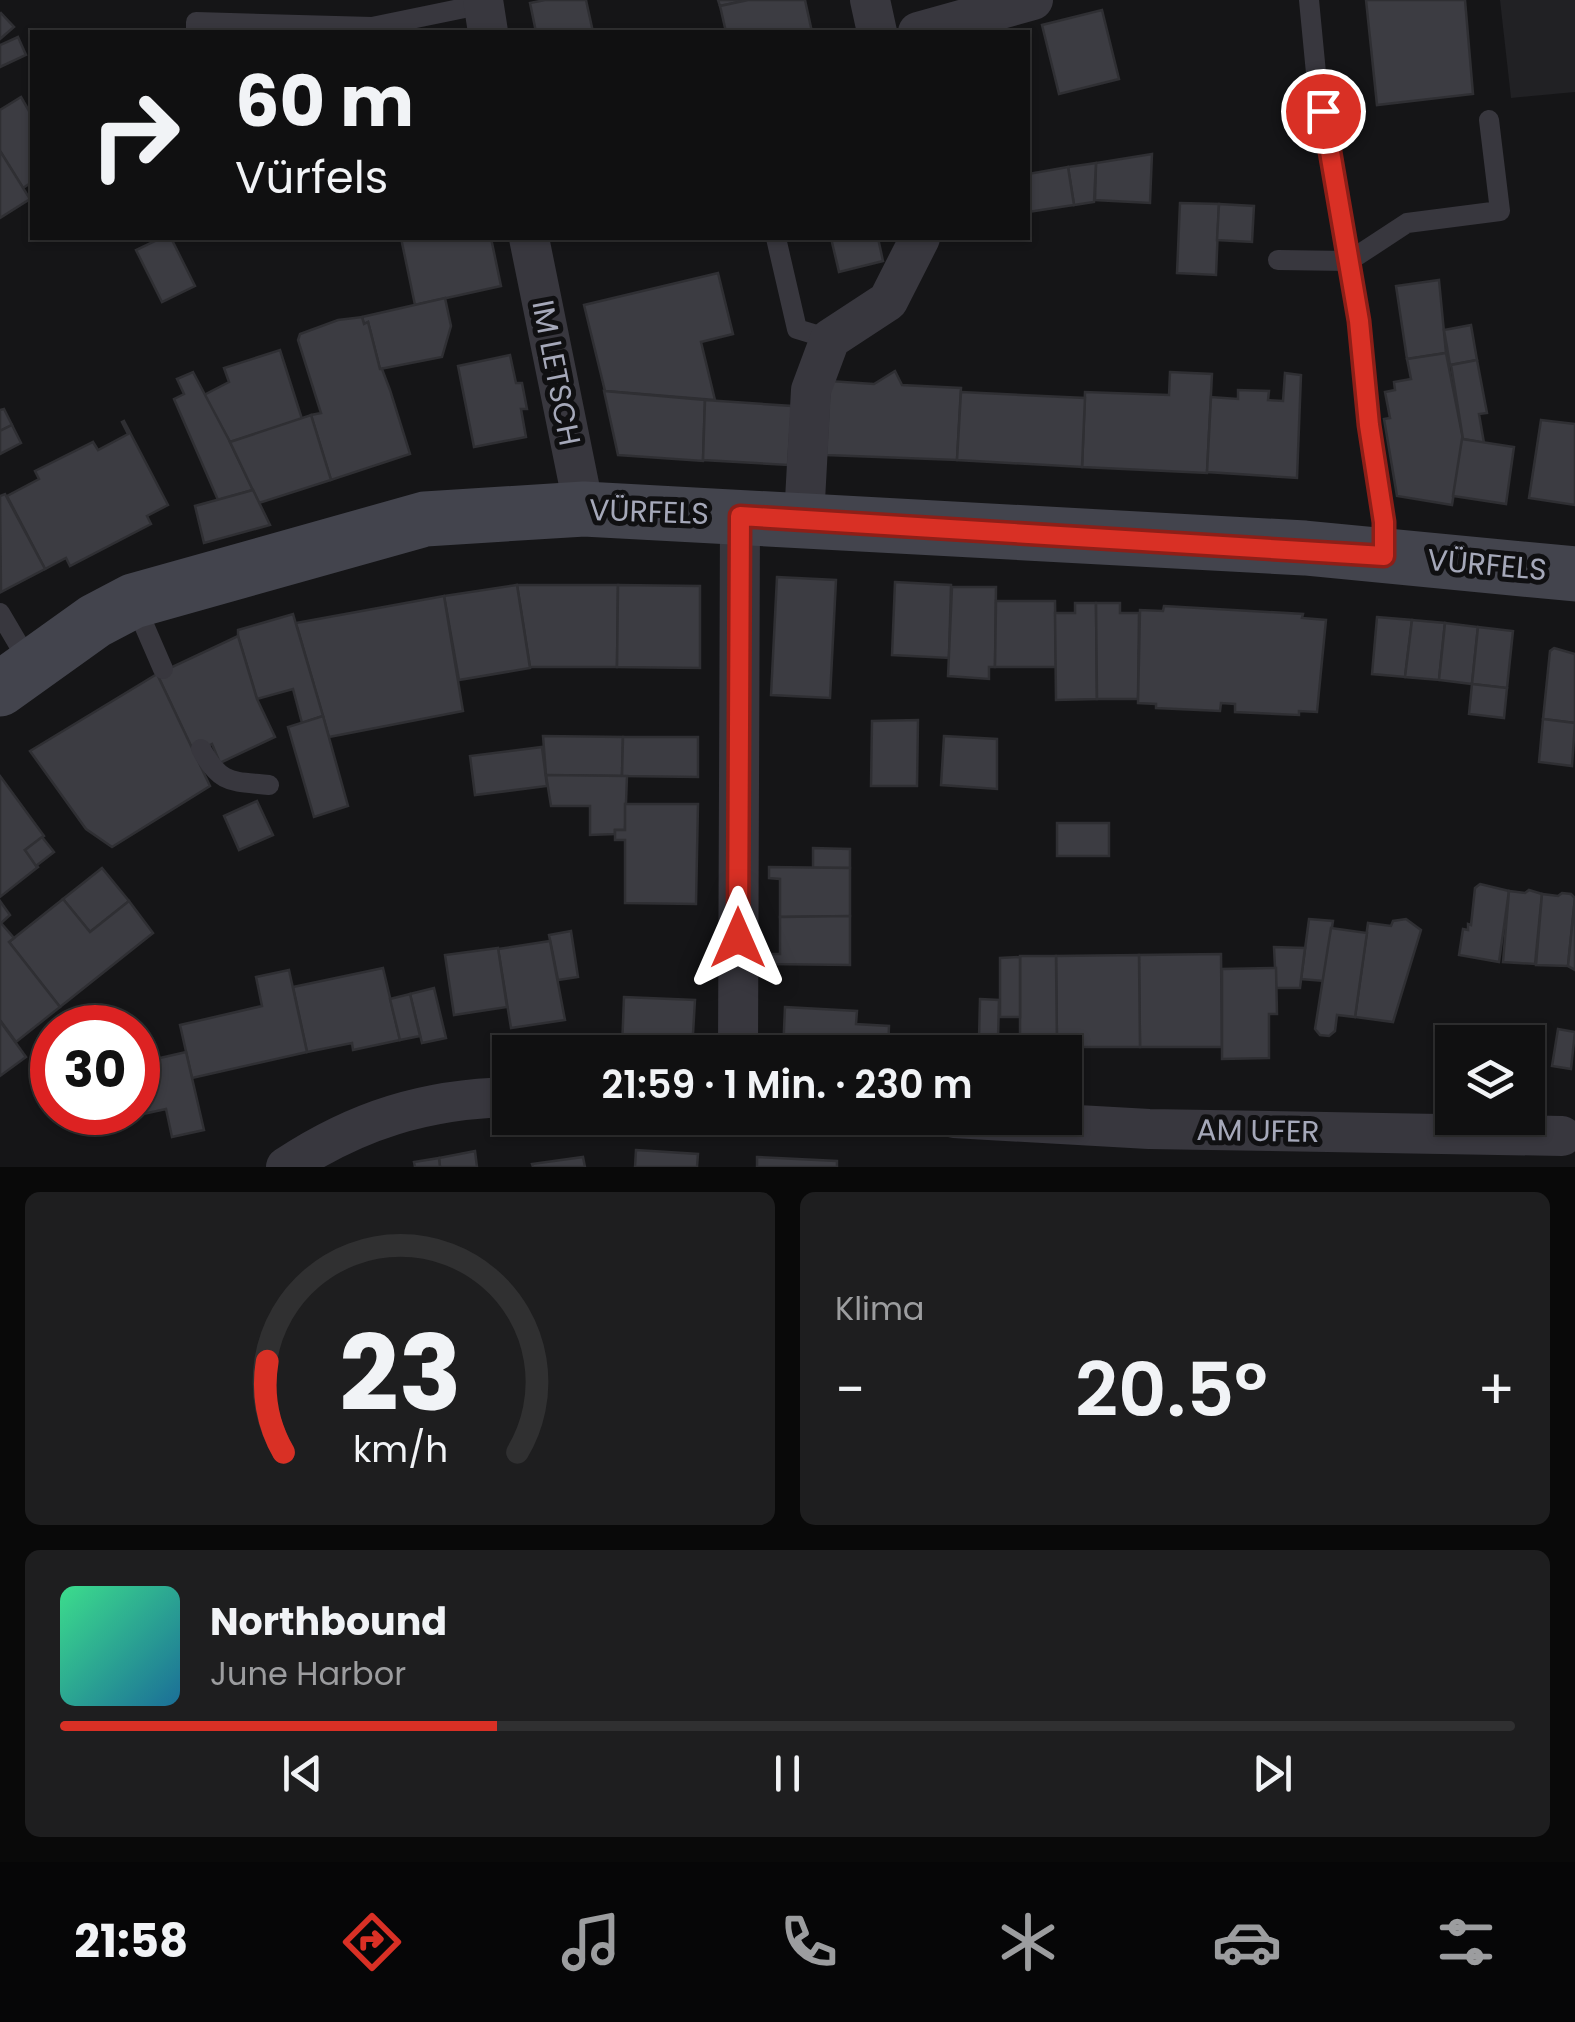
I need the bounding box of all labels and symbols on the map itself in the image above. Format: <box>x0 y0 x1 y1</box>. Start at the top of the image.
pin <box>1281 69 1366 154</box>
street label: IM LETSCH <box>521 296 592 449</box>
street label: VÜRFELS <box>588 488 710 535</box>
street label: VÜRFELS <box>1425 538 1549 591</box>
position arrow <box>686 886 790 990</box>
speed limit sign: 30 <box>30 1005 160 1135</box>
street label: AM UFER <box>1196 1108 1320 1153</box>

